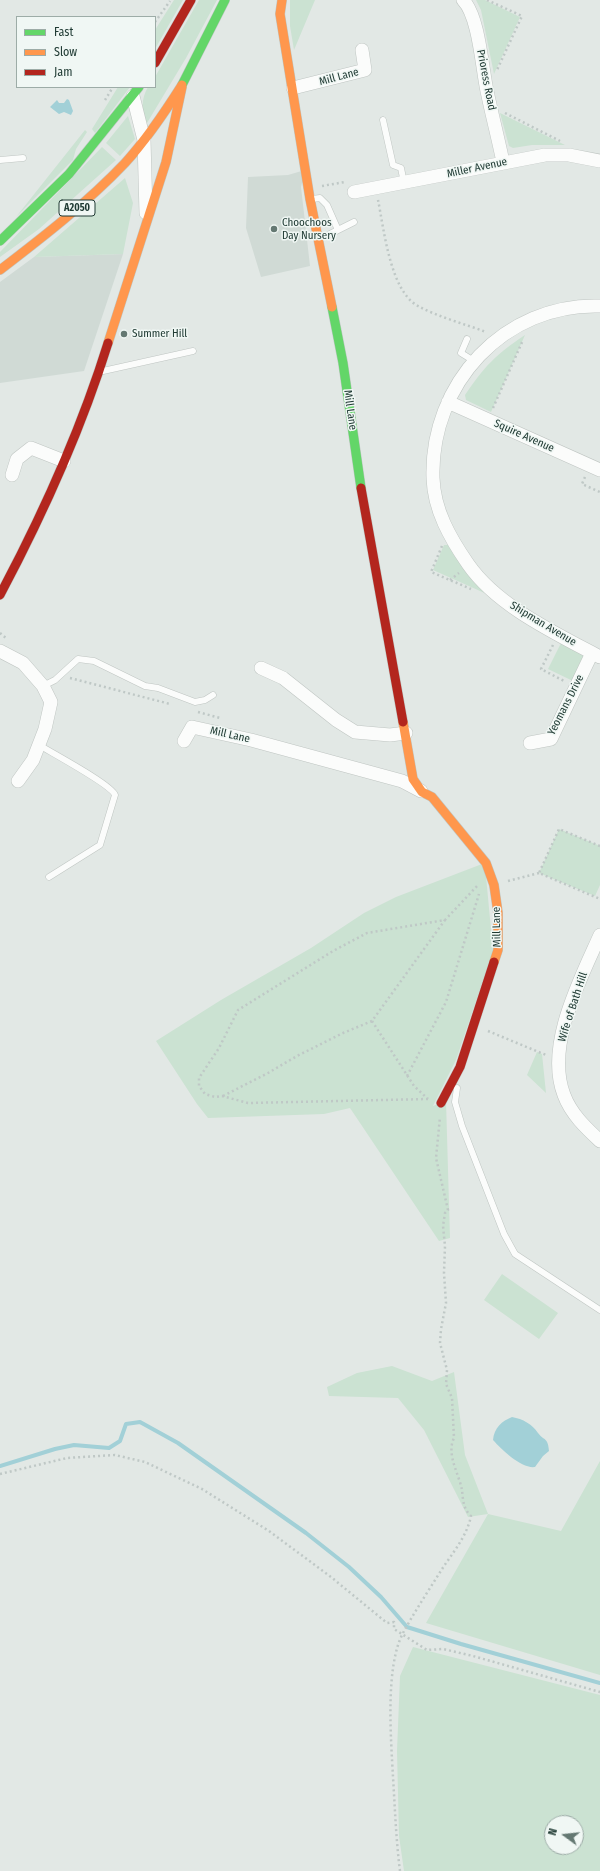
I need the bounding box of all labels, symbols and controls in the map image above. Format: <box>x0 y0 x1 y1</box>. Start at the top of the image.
legend <box>16 16 156 88</box>
text: Fast <box>54 25 73 39</box>
text: Slow <box>54 45 77 59</box>
street label: Prioress Road <box>474 49 498 111</box>
text: Jam <box>54 65 72 79</box>
street label: Mill Lane <box>318 65 360 89</box>
street label: Miller Avenue <box>446 155 508 181</box>
road number: A2050 <box>59 200 95 216</box>
place label: Choochoos Day Nursery <box>282 216 336 242</box>
marker: Choochoos Day Nursery <box>269 224 279 234</box>
place label: Summer Hill <box>132 327 187 341</box>
marker: Summer Hill <box>119 329 129 339</box>
street label: Mill Lane <box>341 389 359 431</box>
street label: Squire Avenue <box>492 417 556 455</box>
street label: Shipman Avenue <box>507 599 579 649</box>
street label: Yeomans Drive <box>545 672 587 738</box>
street label: Mill Lane <box>209 724 251 746</box>
street label: Mill Lane <box>490 907 504 947</box>
street label: Wife of Bath Hill <box>555 970 591 1044</box>
north arrow <box>544 1815 584 1855</box>
text: N <box>546 1827 560 1837</box>

